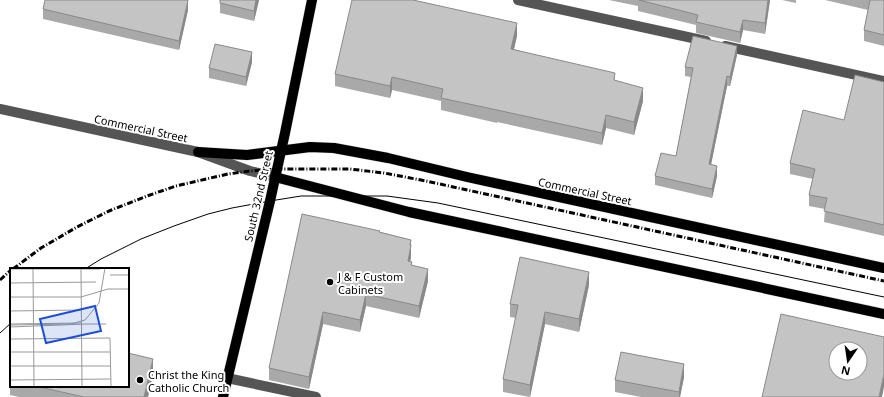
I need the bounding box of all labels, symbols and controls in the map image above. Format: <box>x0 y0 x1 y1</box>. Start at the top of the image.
street label: Commercial Street <box>93 111 189 145</box>
street label: South 32nd Street <box>240 149 276 243</box>
street label: Commercial Street <box>537 174 633 208</box>
inset map <box>10 268 129 387</box>
place label: J & F Custom Cabinets <box>337 269 403 297</box>
marker: J & F Custom Cabinets <box>325 277 335 287</box>
north arrow <box>828 341 868 381</box>
text: N <box>840 363 852 380</box>
place label: Christ the King Catholic Church <box>148 367 229 395</box>
marker: Christ the King Catholic Church <box>135 375 145 385</box>

